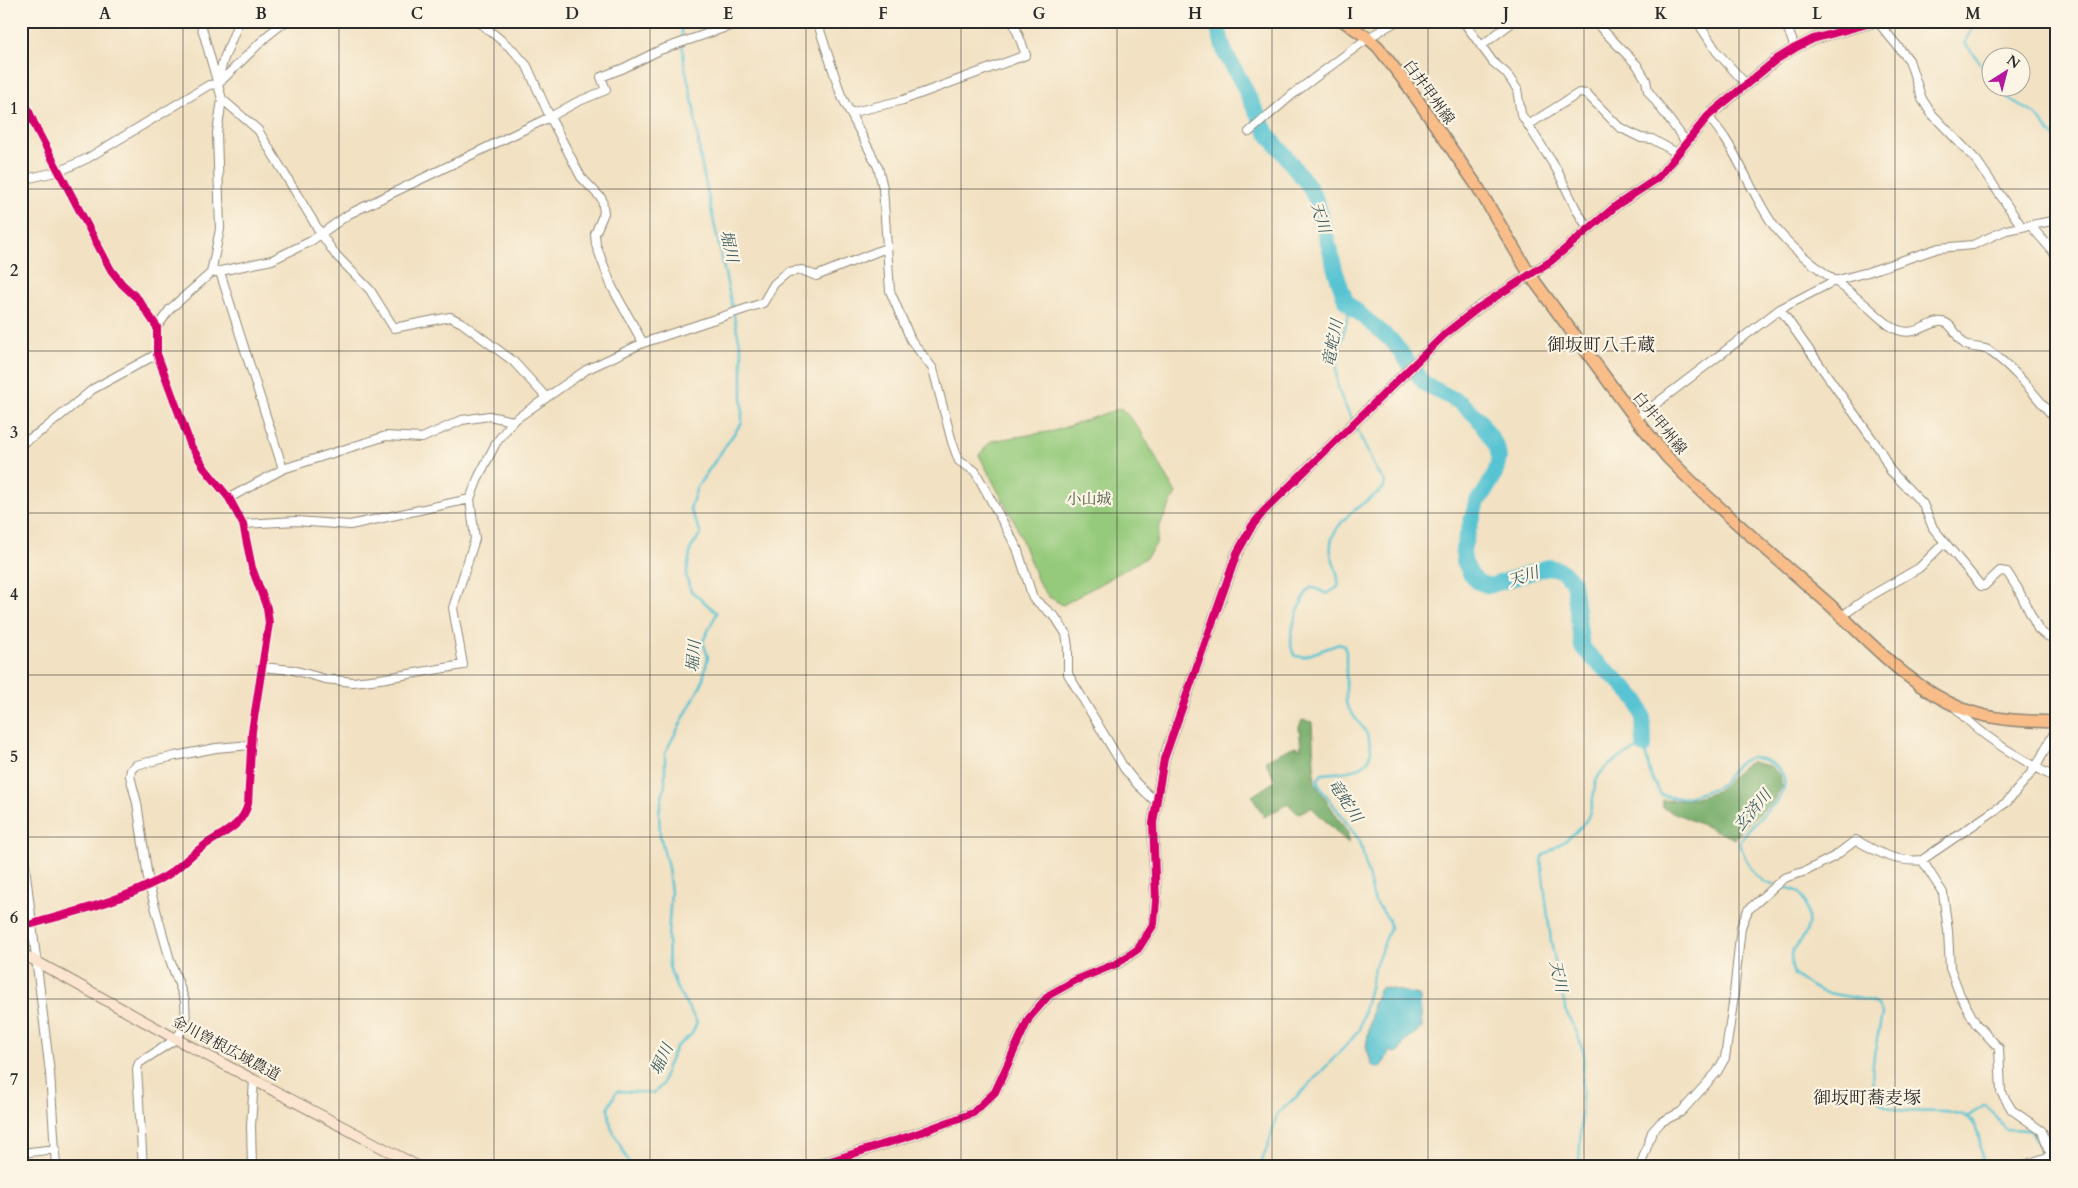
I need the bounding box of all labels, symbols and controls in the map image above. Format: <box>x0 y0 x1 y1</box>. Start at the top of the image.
text: A <box>99 3 111 25</box>
text: B <box>255 3 267 25</box>
text: C <box>411 3 423 25</box>
text: D <box>565 3 579 25</box>
text: E <box>723 3 733 25</box>
text: F <box>878 3 888 25</box>
text: G <box>1032 3 1046 25</box>
text: H <box>1188 3 1202 25</box>
text: I <box>1347 3 1353 25</box>
text: J <box>1501 3 1509 25</box>
text: K <box>1655 3 1668 25</box>
text: L <box>1812 3 1823 25</box>
text: M <box>1965 3 1981 25</box>
north arrow <box>1980 48 2030 98</box>
text: N <box>2003 51 2024 73</box>
street label: 白井甲州線 <box>1399 56 1459 128</box>
text: 1 <box>10 98 18 120</box>
water label: 天川 <box>1305 199 1336 238</box>
water label: 堀川 <box>715 228 744 266</box>
text: 2 <box>10 260 18 282</box>
water label: 竜蛇川 <box>1318 316 1349 369</box>
district label: 御坂町八千蔵 <box>1547 333 1655 358</box>
street label: 白井甲州線 <box>1629 388 1691 458</box>
text: 3 <box>10 422 18 444</box>
park label: 小山城 <box>1066 489 1112 509</box>
water label: 天川 <box>1505 561 1544 592</box>
text: 4 <box>10 584 18 606</box>
water label: 堀川 <box>682 637 706 673</box>
text: 5 <box>10 746 18 768</box>
water label: 竜蛇川 <box>1323 774 1369 828</box>
water label: 玄済川 <box>1729 784 1778 836</box>
text: 6 <box>10 907 18 929</box>
water label: 天川 <box>1544 958 1573 996</box>
street label: 金川曽根広域農道 <box>168 1011 284 1085</box>
water label: 堀川 <box>645 1038 679 1079</box>
text: 7 <box>10 1069 18 1091</box>
district label: 御坂町蕎麦塚 <box>1813 1086 1921 1111</box>

